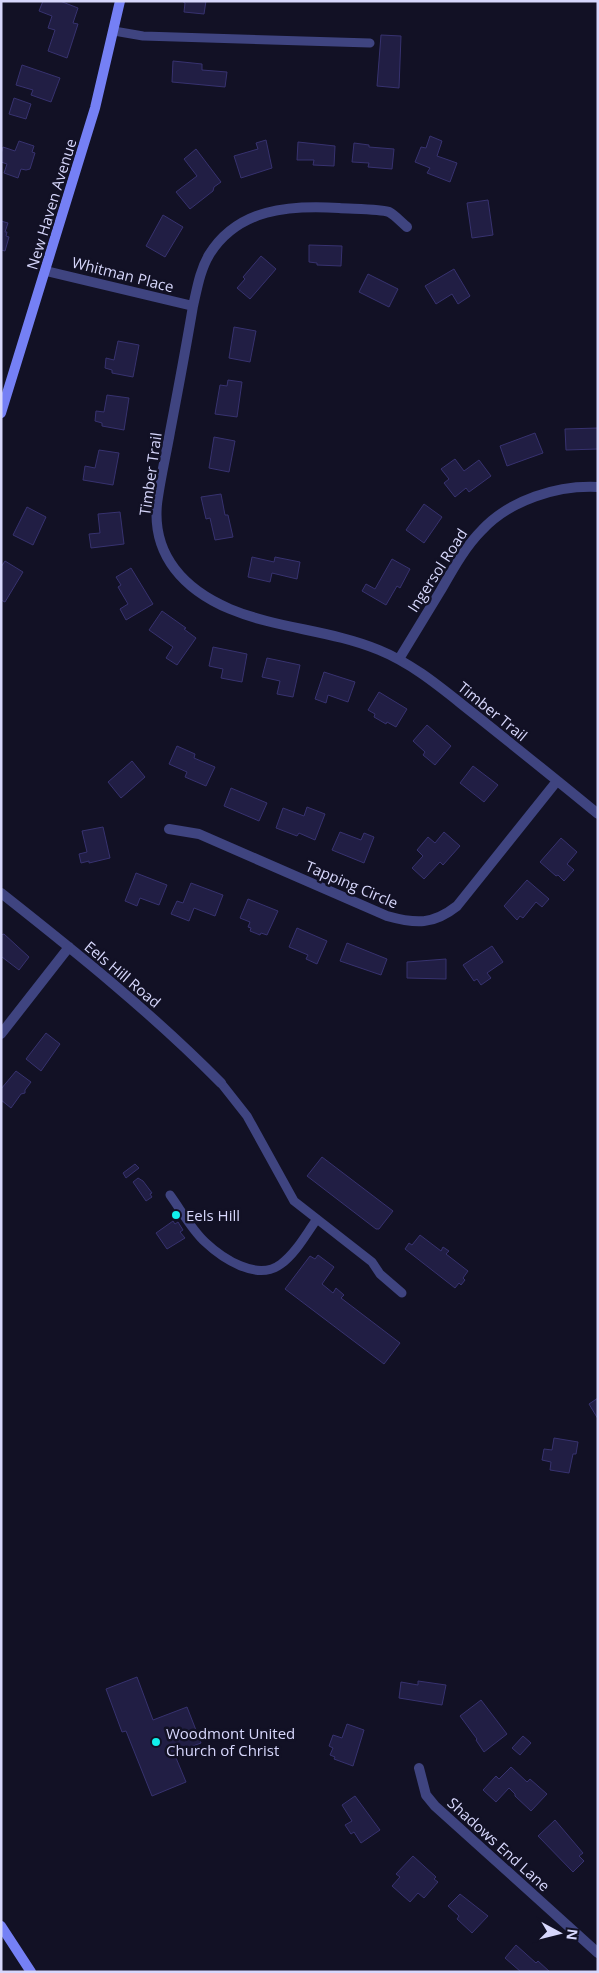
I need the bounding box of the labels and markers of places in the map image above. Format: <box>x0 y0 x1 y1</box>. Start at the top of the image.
place label: Eels Hill <box>186 1205 240 1225</box>
marker: Eels Hill <box>170 1209 182 1221</box>
place label: Woodmont United Church of Christ <box>166 1723 295 1760</box>
marker: Woodmont United Church of Christ <box>150 1736 162 1748</box>

